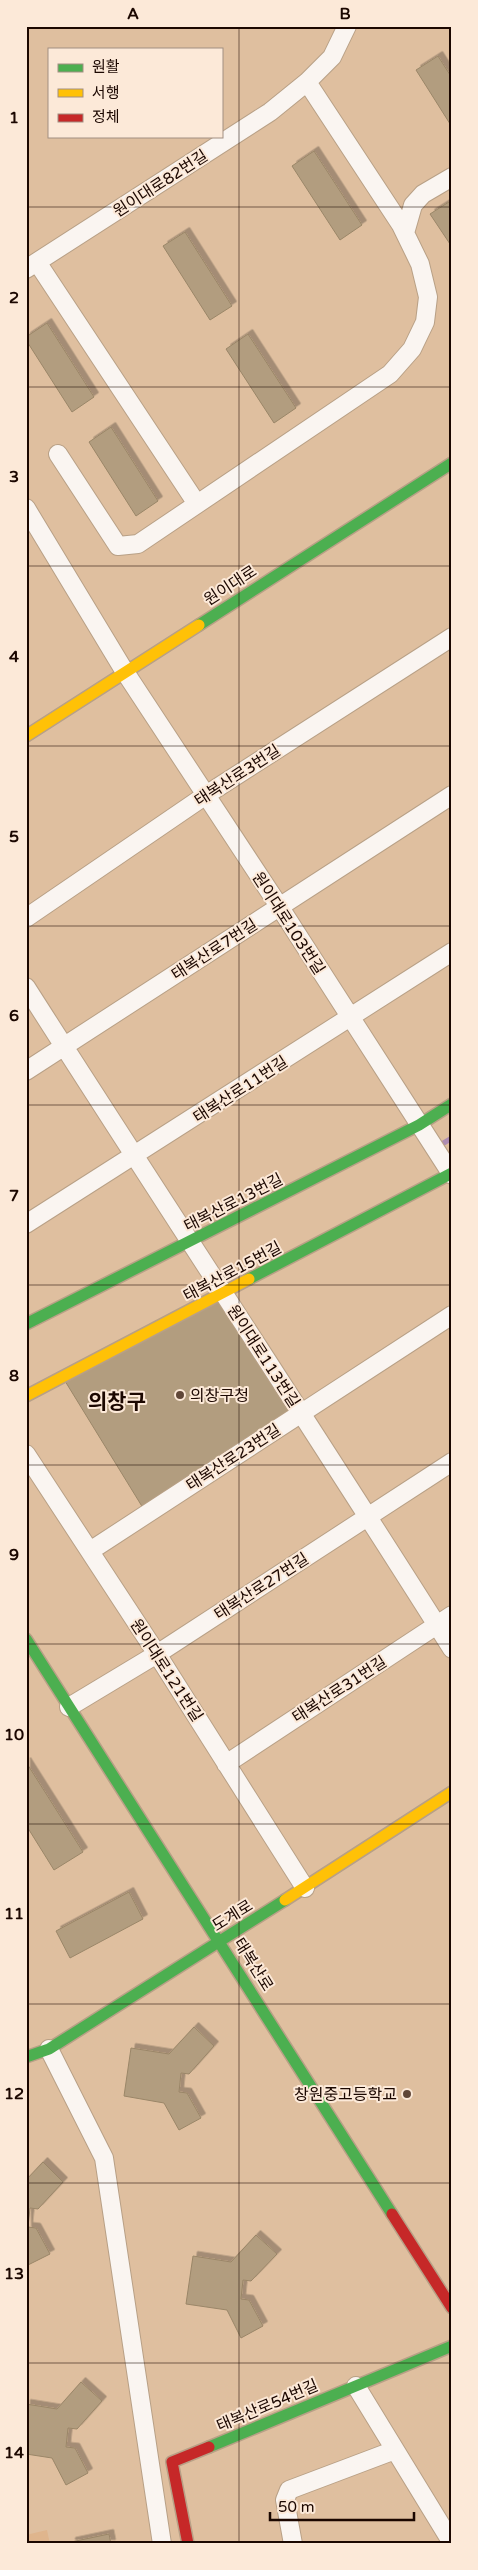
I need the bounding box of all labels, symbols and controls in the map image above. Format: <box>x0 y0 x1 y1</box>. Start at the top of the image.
text: A <box>127 4 139 24</box>
text: B <box>339 4 351 24</box>
legend <box>48 48 222 138</box>
text: 원활 <box>92 58 120 76</box>
text: 서행 <box>92 84 120 102</box>
text: 1 <box>9 108 19 128</box>
text: 정체 <box>92 108 120 126</box>
street label: 원이대로82번길 <box>110 146 211 222</box>
text: 2 <box>9 288 19 308</box>
text: 3 <box>9 467 19 487</box>
street label: 원이대로 <box>200 561 261 610</box>
text: 4 <box>9 647 19 667</box>
street label: 태복산로3번길 <box>191 741 284 811</box>
text: 5 <box>9 827 19 847</box>
street label: 원이대로103번길 <box>248 868 329 979</box>
street label: 태복산로7번길 <box>168 915 261 985</box>
text: 6 <box>9 1006 19 1026</box>
street label: 태복산로11번길 <box>190 1052 291 1128</box>
street label: 태복산로13번길 <box>181 1169 286 1236</box>
text: 7 <box>9 1186 19 1206</box>
street label: 태복산로15번길 <box>180 1238 285 1306</box>
street label: 원이대로113번길 <box>223 1301 304 1412</box>
text: 8 <box>9 1366 19 1386</box>
place label: 의창구청 <box>190 1386 249 1406</box>
marker: 의창구청 <box>174 1389 186 1401</box>
district label: 의창구 <box>88 1390 146 1415</box>
street label: 태복산로23번길 <box>183 1420 284 1496</box>
text: 9 <box>9 1545 19 1565</box>
street label: 태복산로27번길 <box>211 1549 312 1625</box>
street label: 원이대로121번길 <box>126 1615 207 1726</box>
street label: 태복산로31번길 <box>289 1652 390 1728</box>
text: 10 <box>4 1725 24 1745</box>
street label: 도계로 <box>209 1896 257 1936</box>
text: 11 <box>4 1904 24 1924</box>
street label: 태복산로 <box>229 1934 277 1995</box>
text: 12 <box>4 2084 24 2104</box>
place label: 창원중고등학교 <box>294 2085 397 2105</box>
marker: 창원중고등학교 <box>401 2088 413 2100</box>
text: 13 <box>4 2264 24 2284</box>
street label: 태복산로54번길 <box>214 2376 321 2436</box>
text: 14 <box>4 2443 24 2463</box>
scale bar <box>270 2490 414 2522</box>
text: 50 m <box>278 2498 315 2516</box>

